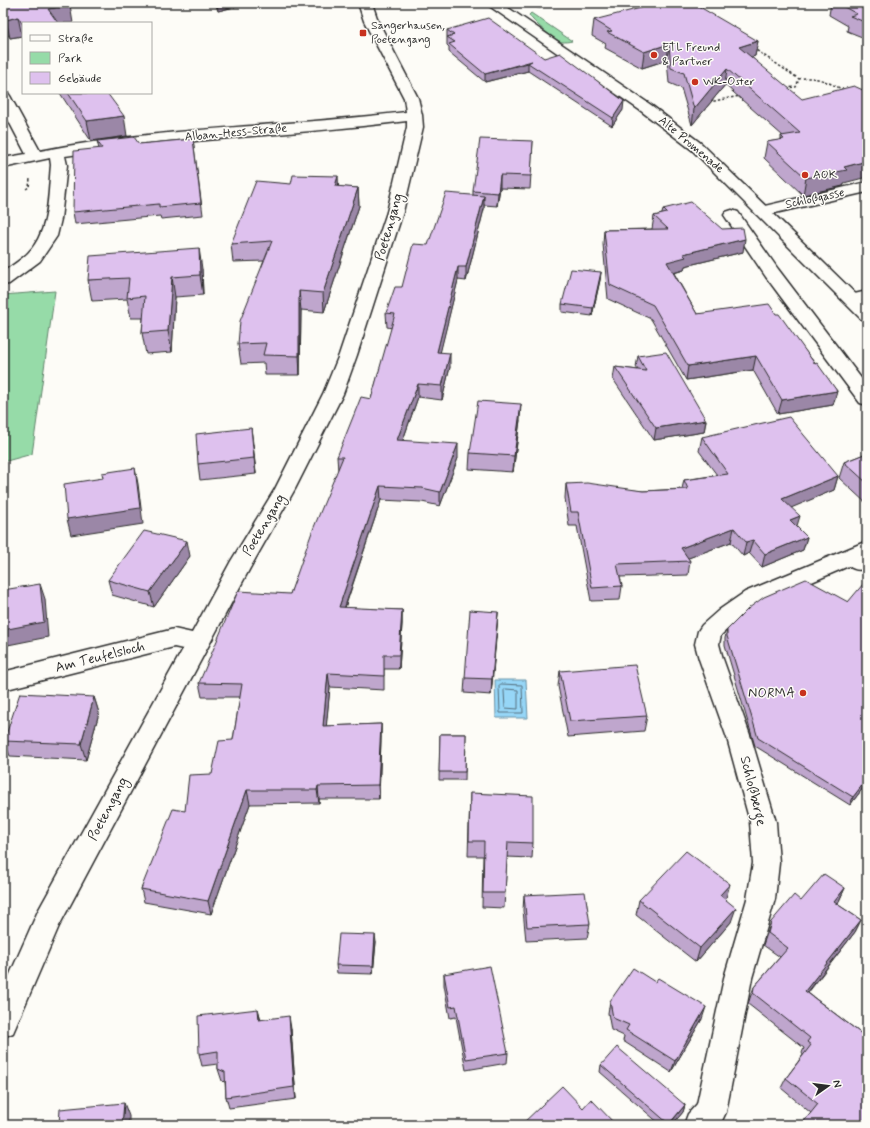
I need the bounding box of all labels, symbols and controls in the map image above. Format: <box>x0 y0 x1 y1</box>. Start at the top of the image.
place label: Sangerhausen, Poetengang <box>371 18 445 48</box>
legend <box>22 22 152 94</box>
marker: Sangerhausen, Poetengang <box>358 28 368 38</box>
text: Straße <box>58 31 93 47</box>
place label: ETL Freund & Partner <box>662 40 720 70</box>
marker: ETL Freund & Partner <box>649 50 659 60</box>
text: Park <box>58 51 82 67</box>
text: Gebäude <box>58 71 101 87</box>
place label: WK-Oster <box>703 74 755 90</box>
marker: WK-Oster <box>690 77 700 87</box>
street label: Alte Promenade <box>655 113 727 177</box>
street label: Alban-Hess-Straße <box>184 121 288 145</box>
place label: AOK <box>813 167 838 183</box>
marker: AOK <box>800 170 810 180</box>
street label: Schloßgasse <box>784 185 846 213</box>
street label: Poetengang <box>371 191 408 263</box>
street label: Poetengang <box>238 491 290 560</box>
street label: Am Teufelsloch <box>53 637 147 677</box>
place label: NORMA <box>748 684 795 702</box>
marker: NORMA <box>798 688 808 698</box>
street label: Schloßberge <box>734 754 770 828</box>
street label: Poetengang <box>84 774 133 844</box>
north arrow <box>808 1066 848 1106</box>
text: N <box>829 1079 844 1089</box>

